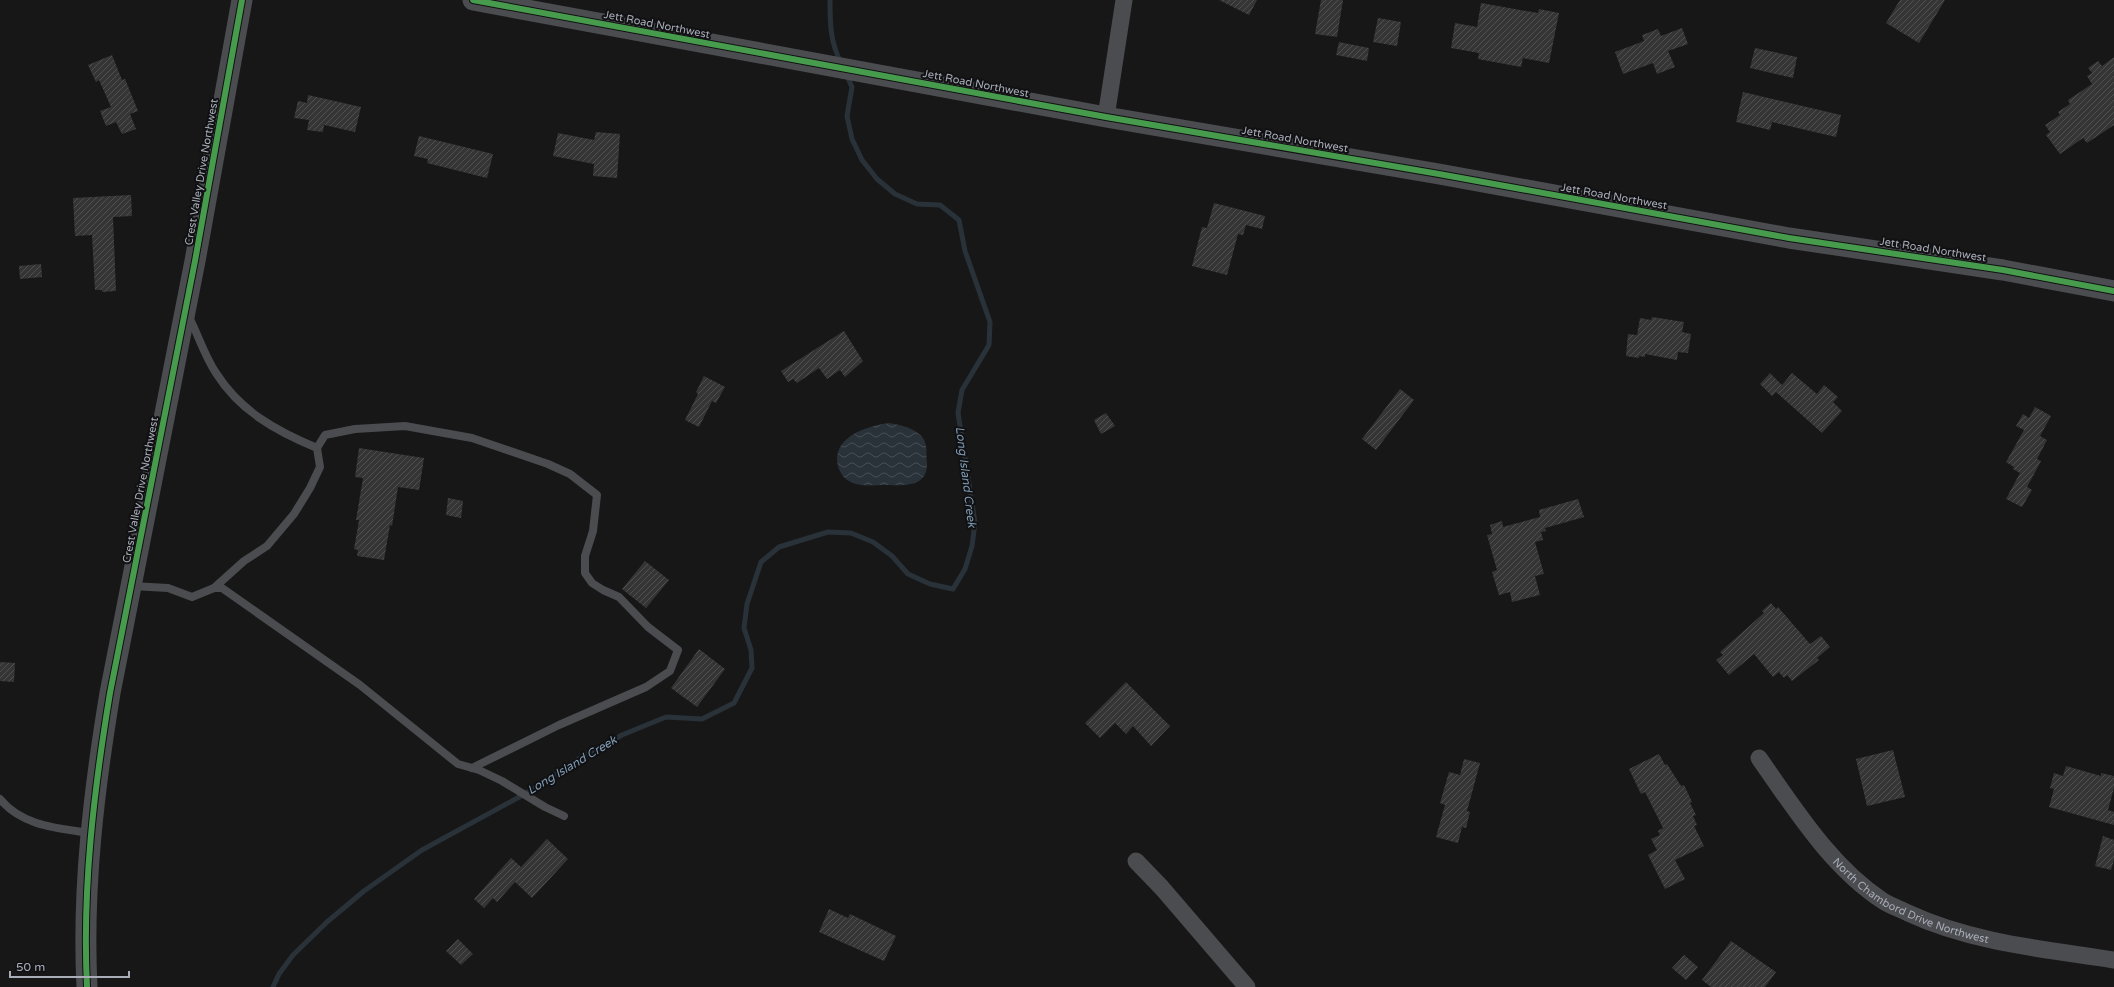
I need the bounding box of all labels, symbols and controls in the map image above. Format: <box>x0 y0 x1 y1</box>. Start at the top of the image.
street label: Jett Road Northwest <box>603 8 711 41</box>
street label: Jett Road Northwest <box>922 67 1030 100</box>
street label: Crest Valley Drive Northwest <box>182 98 221 246</box>
street label: Jett Road Northwest <box>1241 124 1349 155</box>
street label: Jett Road Northwest <box>1560 181 1668 212</box>
street label: Jett Road Northwest <box>1879 235 1987 264</box>
street label: Crest Valley Drive Northwest <box>120 416 161 564</box>
water label: Long Island Creek <box>953 426 979 530</box>
water label: Long Island Creek <box>525 732 620 797</box>
street label: North Chambord Drive Northwest <box>1830 855 1990 946</box>
scale bar <box>10 953 129 979</box>
text: 50 m <box>16 960 45 974</box>

